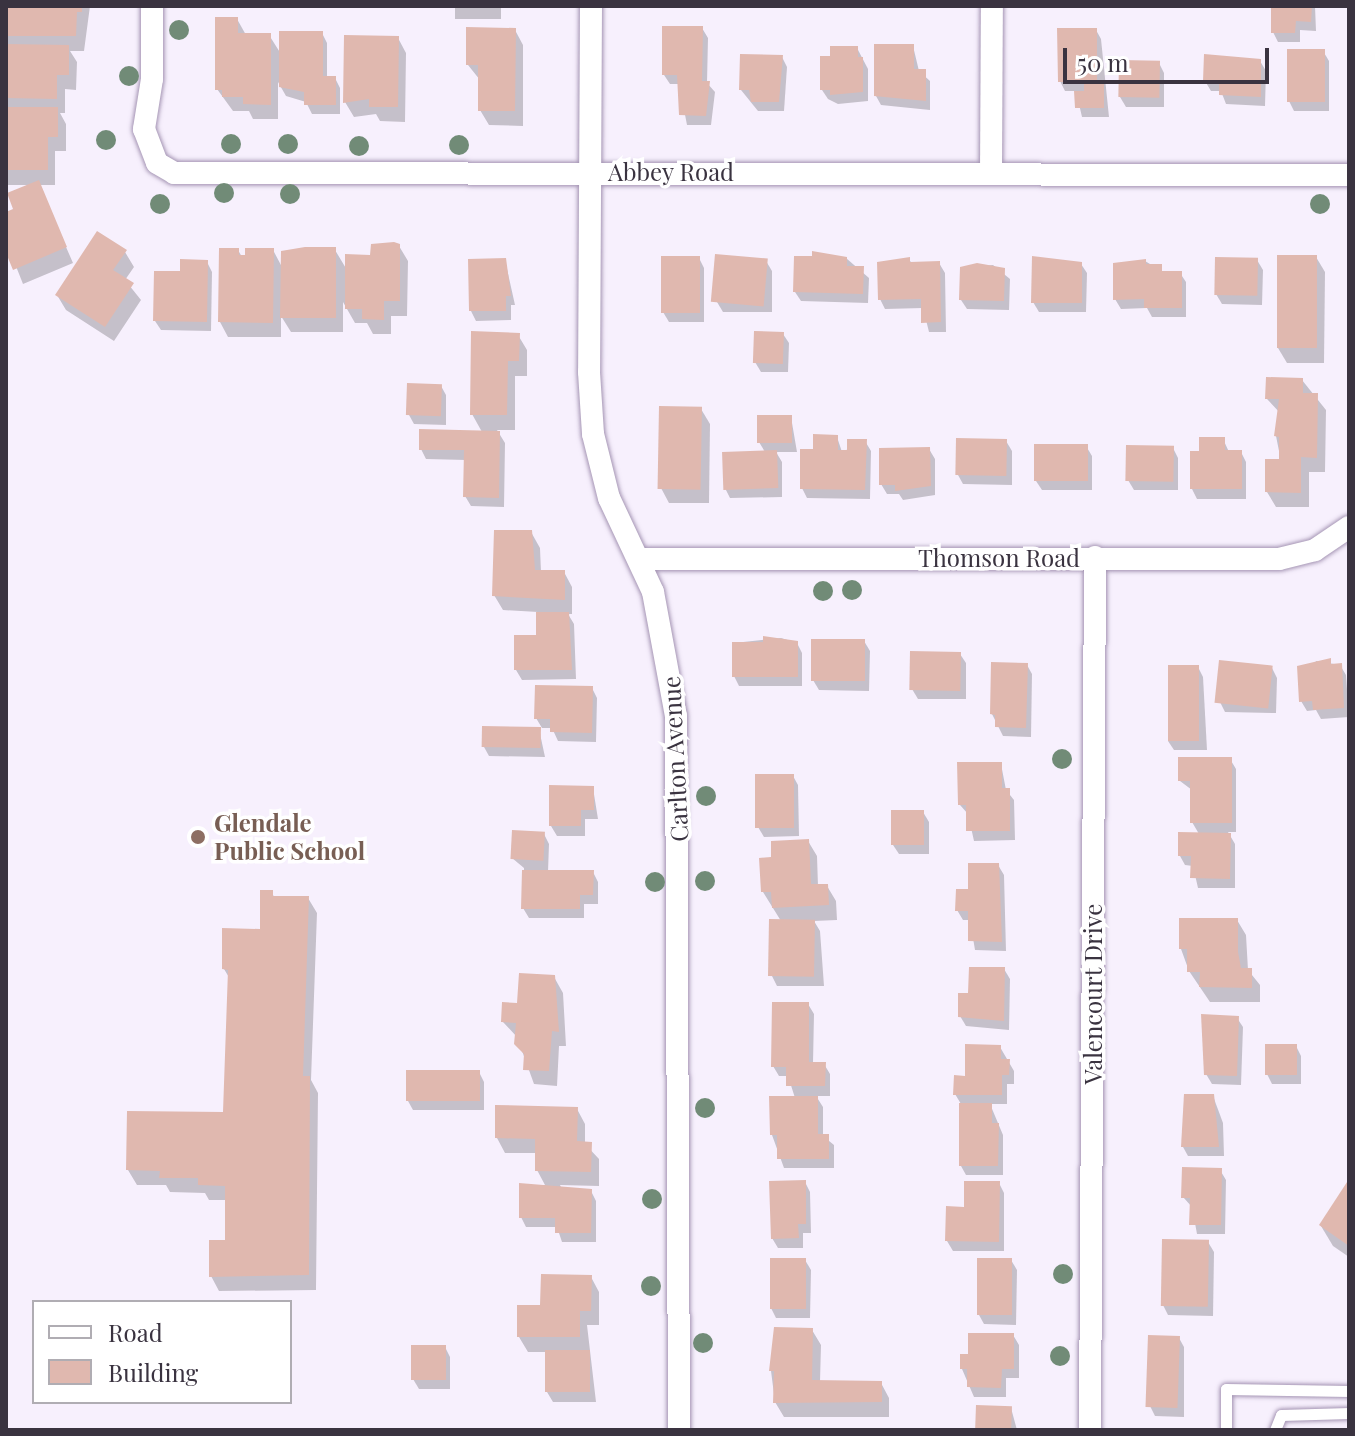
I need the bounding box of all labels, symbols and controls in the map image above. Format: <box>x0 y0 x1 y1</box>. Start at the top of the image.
scale bar <box>1067 32 1273 82</box>
text: 50 m <box>1077 46 1129 78</box>
street label: Abbey Road <box>608 158 734 186</box>
street label: Thomson Road <box>918 544 1080 572</box>
street label: Carlton Avenue <box>656 675 694 843</box>
place label: Glendale Public School <box>214 809 365 865</box>
marker: Glendale Public School <box>189 828 207 846</box>
street label: Valencourt Drive <box>1079 903 1107 1085</box>
legend <box>32 1300 292 1404</box>
text: Road <box>108 1316 163 1348</box>
text: Building <box>108 1356 198 1388</box>

